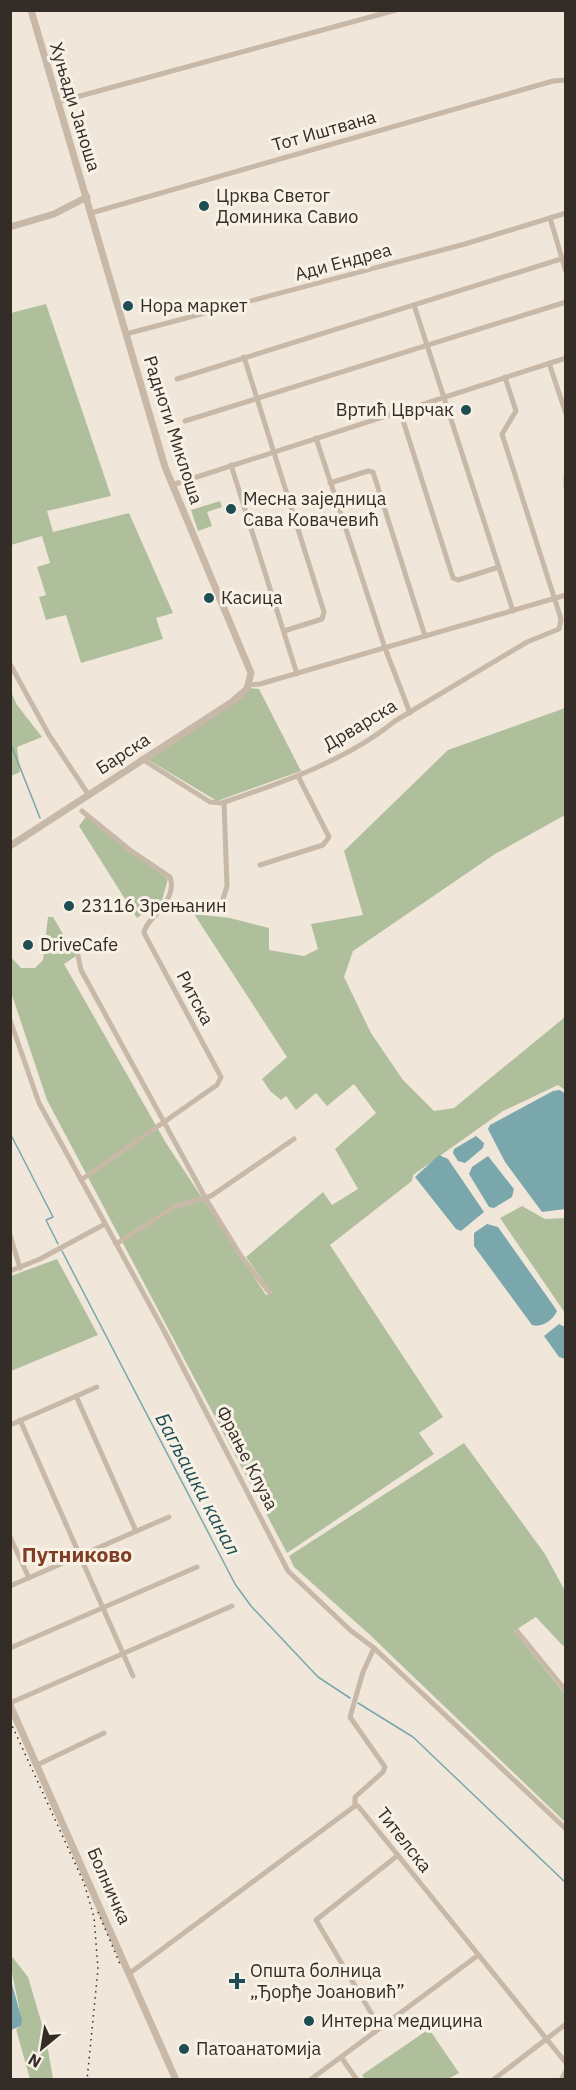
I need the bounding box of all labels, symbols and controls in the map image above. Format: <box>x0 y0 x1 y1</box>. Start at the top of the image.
street label: Хуњади Јаноша <box>45 39 106 175</box>
street label: Тот Иштвана <box>269 105 379 156</box>
place label: Црква Светог Доминика Савио <box>216 184 358 228</box>
marker: Црква Светог Доминика Савио <box>197 199 211 213</box>
street label: Ади Ендреа <box>292 237 394 285</box>
place label: Нора маркет <box>140 294 248 317</box>
marker: Нора маркет <box>121 299 135 313</box>
street label: Радноти Миклоша <box>139 353 208 507</box>
place label: Вртић Цврчак <box>336 398 454 421</box>
marker: Вртић Цврчак <box>459 403 473 417</box>
place label: Месна заједница Сава Ковачевић <box>243 487 387 531</box>
marker: Месна заједница Сава Ковачевић <box>224 502 238 516</box>
place label: Касица <box>221 586 283 609</box>
marker: Касица <box>202 591 216 605</box>
street label: Дрварска <box>319 693 401 756</box>
street label: Барска <box>91 727 154 780</box>
place label: 23116 Зрењанин <box>81 894 227 917</box>
marker: 23116 Зрењанин <box>62 899 76 913</box>
place label: DriveCafe <box>40 933 118 956</box>
marker: DriveCafe <box>21 938 35 952</box>
street label: Ритска <box>172 967 219 1029</box>
street label: Фрање Клуза <box>211 1402 284 1514</box>
water label: Багљашки канал <box>149 1408 248 1560</box>
district label: Путниково <box>22 1540 132 1568</box>
street label: Тителска <box>372 1802 437 1877</box>
street label: Болничка <box>82 1844 137 1928</box>
place label: Општа болница „Ђорђе Јоановић” <box>250 1959 405 2003</box>
marker: Општа болница „Ђорђе Јоановић” <box>228 1972 246 1990</box>
place label: Интерна медицина <box>321 2009 483 2032</box>
marker: Интерна медицина <box>302 2014 316 2028</box>
north arrow <box>12 2018 72 2078</box>
place label: Патоанатомија <box>196 2037 322 2060</box>
marker: Патоанатомија <box>177 2042 191 2056</box>
text: N <box>24 2049 45 2073</box>

